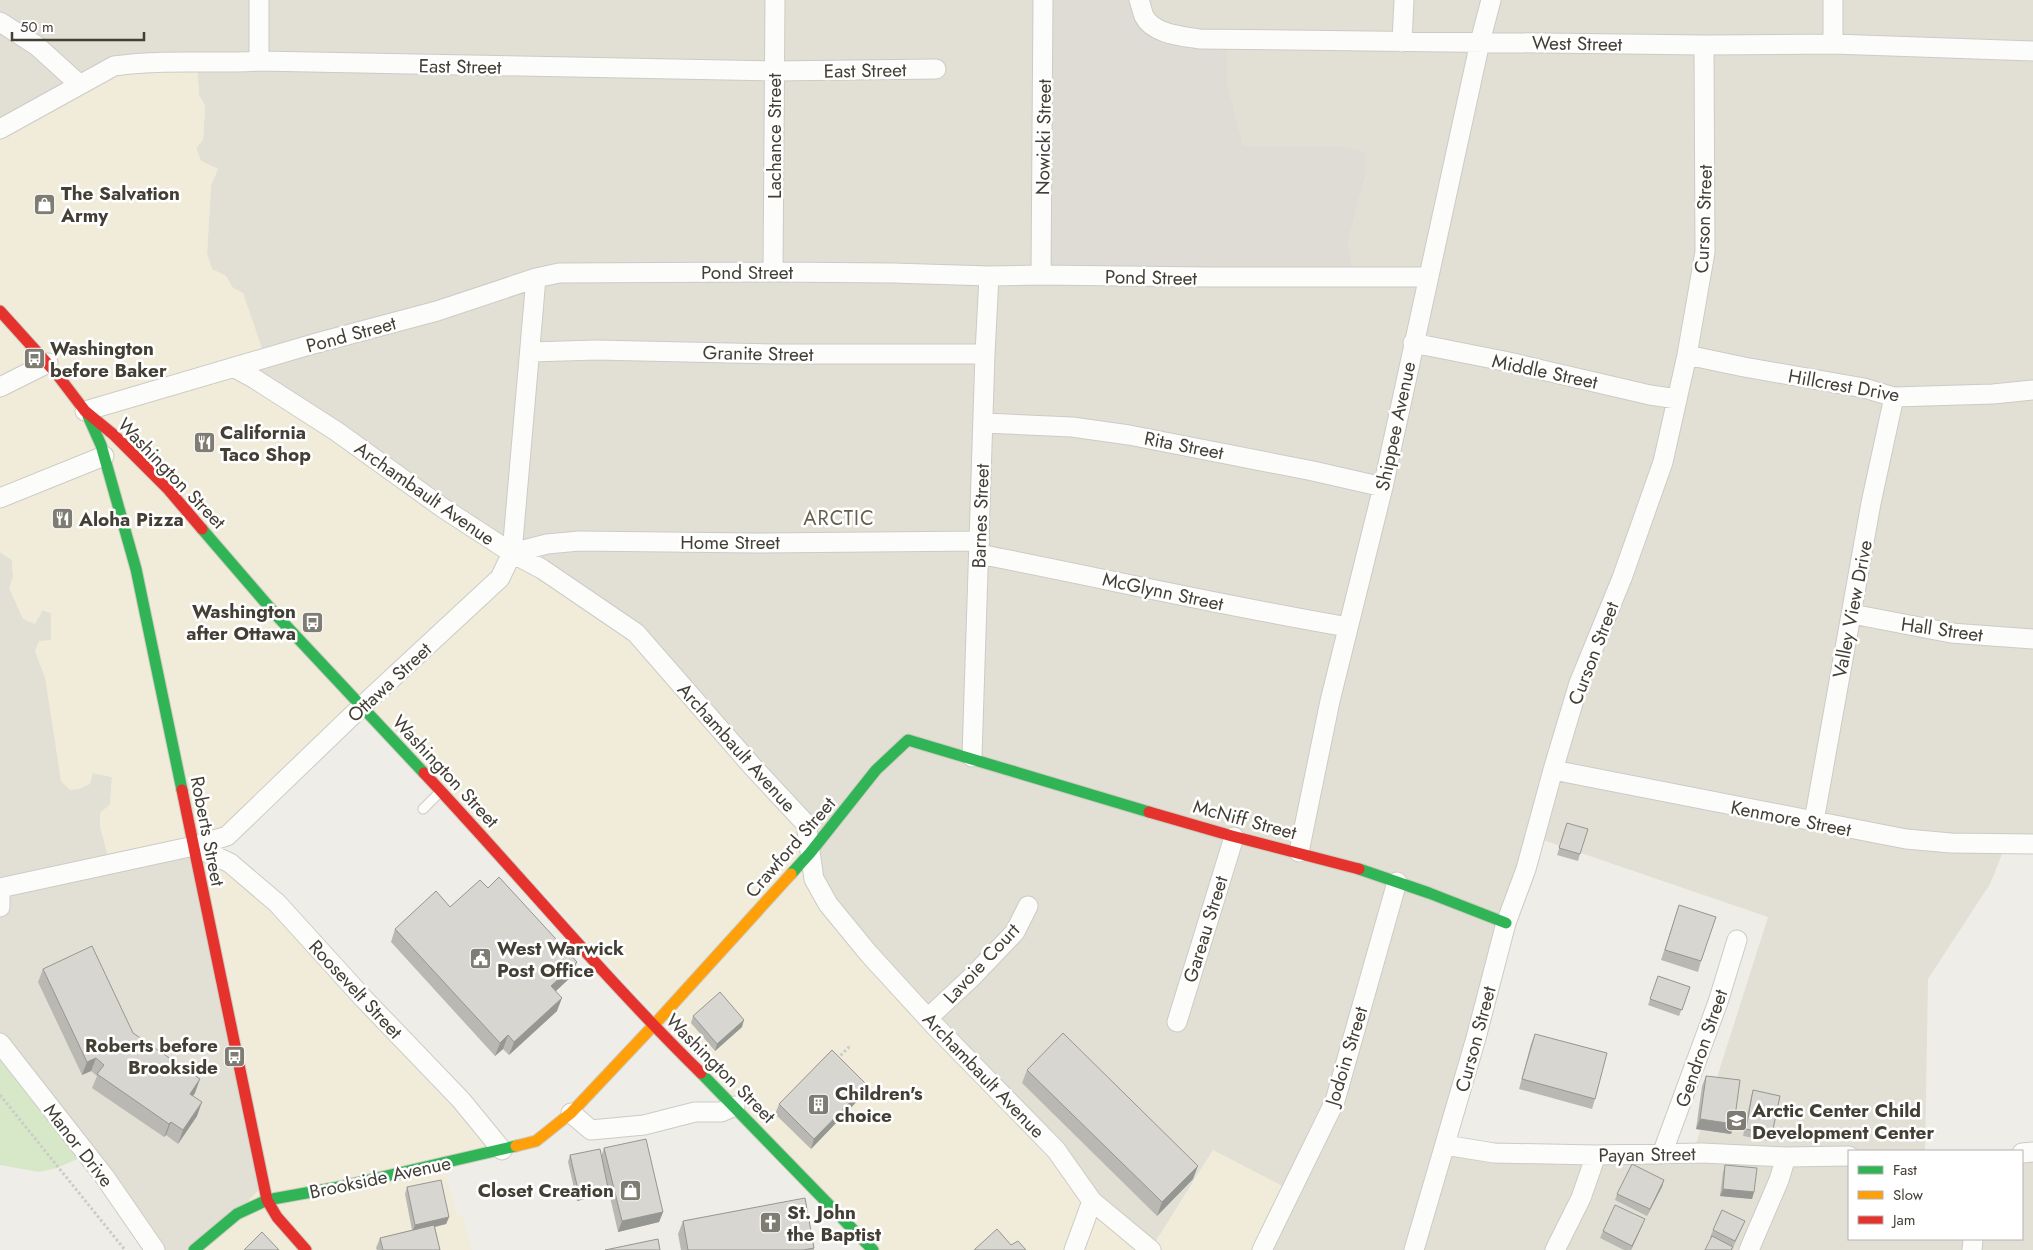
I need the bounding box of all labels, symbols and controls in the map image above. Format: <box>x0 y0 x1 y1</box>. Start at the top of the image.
scale bar <box>12 10 145 42</box>
text: 50 m <box>20 16 54 38</box>
street label: West Street <box>1532 29 1623 58</box>
street label: East Street <box>418 52 502 81</box>
street label: East Street <box>823 56 907 85</box>
street label: Lachance Street <box>761 73 788 199</box>
street label: Nowicki Street <box>1029 78 1058 195</box>
street label: Curson Street <box>1688 164 1719 274</box>
place label: The Salvation Army <box>60 180 180 229</box>
shop icon: The Salvation Army <box>33 192 57 216</box>
street label: Pond Street <box>701 259 793 286</box>
street label: Pond Street <box>1105 263 1198 292</box>
street label: Pond Street <box>303 309 400 359</box>
place label: Washington before Baker <box>50 335 167 384</box>
street label: Granite Street <box>702 339 814 368</box>
bus stop icon: Washington before Baker <box>22 347 46 371</box>
street label: Middle Street <box>1490 347 1601 396</box>
street label: Shippee Avenue <box>1369 359 1422 493</box>
street label: Hillcrest Drive <box>1786 362 1902 409</box>
street label: Washington Street <box>111 412 232 535</box>
place label: California Taco Shop <box>220 419 311 468</box>
street label: Rita Street <box>1142 425 1226 466</box>
restaurant icon: California Taco Shop <box>192 431 216 455</box>
street label: Archambault Avenue <box>349 435 500 552</box>
street label: Barnes Street <box>965 463 996 569</box>
district label: ARCTIC <box>803 504 875 533</box>
place label: Aloha Pizza <box>78 506 184 533</box>
restaurant icon: Aloha Pizza <box>51 507 75 531</box>
street label: Home Street <box>680 529 780 556</box>
street label: Valley View Drive <box>1826 538 1879 680</box>
street label: McGlynn Street <box>1100 566 1226 618</box>
street label: Curson Street <box>1561 597 1626 709</box>
place label: Washington after Ottawa <box>186 598 296 647</box>
bus stop icon: Washington after Ottawa <box>300 610 324 634</box>
street label: Hall Street <box>1899 610 1985 649</box>
street label: Ottawa Street <box>341 636 438 728</box>
street label: Archambault Avenue <box>671 677 802 818</box>
street label: Washington Street <box>386 709 505 834</box>
street label: Roberts Street <box>184 774 231 889</box>
street label: Crawford Street <box>739 791 842 904</box>
street label: McNiff Street <box>1190 793 1300 846</box>
street label: Kenmore Street <box>1728 794 1854 843</box>
street label: Gareau Street <box>1176 872 1235 986</box>
street label: Lavoie Court <box>937 917 1026 1009</box>
street label: Roosevelt Street <box>303 934 409 1045</box>
place label: West Warwick Post Office <box>497 935 624 984</box>
public building icon: West Warwick Post Office <box>469 947 493 971</box>
street label: Curson Street <box>1448 983 1503 1095</box>
street label: Gendron Street <box>1669 985 1734 1111</box>
street label: Jodoin Street <box>1318 1003 1374 1112</box>
street label: Archambault Avenue <box>916 1006 1051 1144</box>
street label: Washington Street <box>660 1007 782 1130</box>
place label: Roberts before Brookside <box>85 1032 218 1081</box>
bus stop icon: Roberts before Brookside <box>222 1044 246 1068</box>
place label: Children's choice <box>835 1080 923 1129</box>
building icon: Children's choice <box>807 1092 831 1116</box>
place label: Arctic Center Child Development Center <box>1751 1097 1934 1146</box>
street label: Manor Drive <box>37 1098 120 1193</box>
school or university icon: Arctic Center Child Development Center <box>1724 1109 1748 1133</box>
street label: Payan Street <box>1598 1140 1696 1169</box>
street label: Brookside Avenue <box>307 1149 454 1206</box>
legend <box>1848 1150 2023 1240</box>
text: Fast <box>1893 1159 1917 1181</box>
place label: Closet Creation <box>478 1177 614 1204</box>
shop icon: Closet Creation <box>618 1178 642 1202</box>
text: Slow <box>1893 1184 1924 1206</box>
place label: St. John the Baptist <box>787 1199 881 1248</box>
text: Jam <box>1891 1209 1916 1231</box>
church icon: St. John the Baptist <box>759 1211 783 1235</box>

